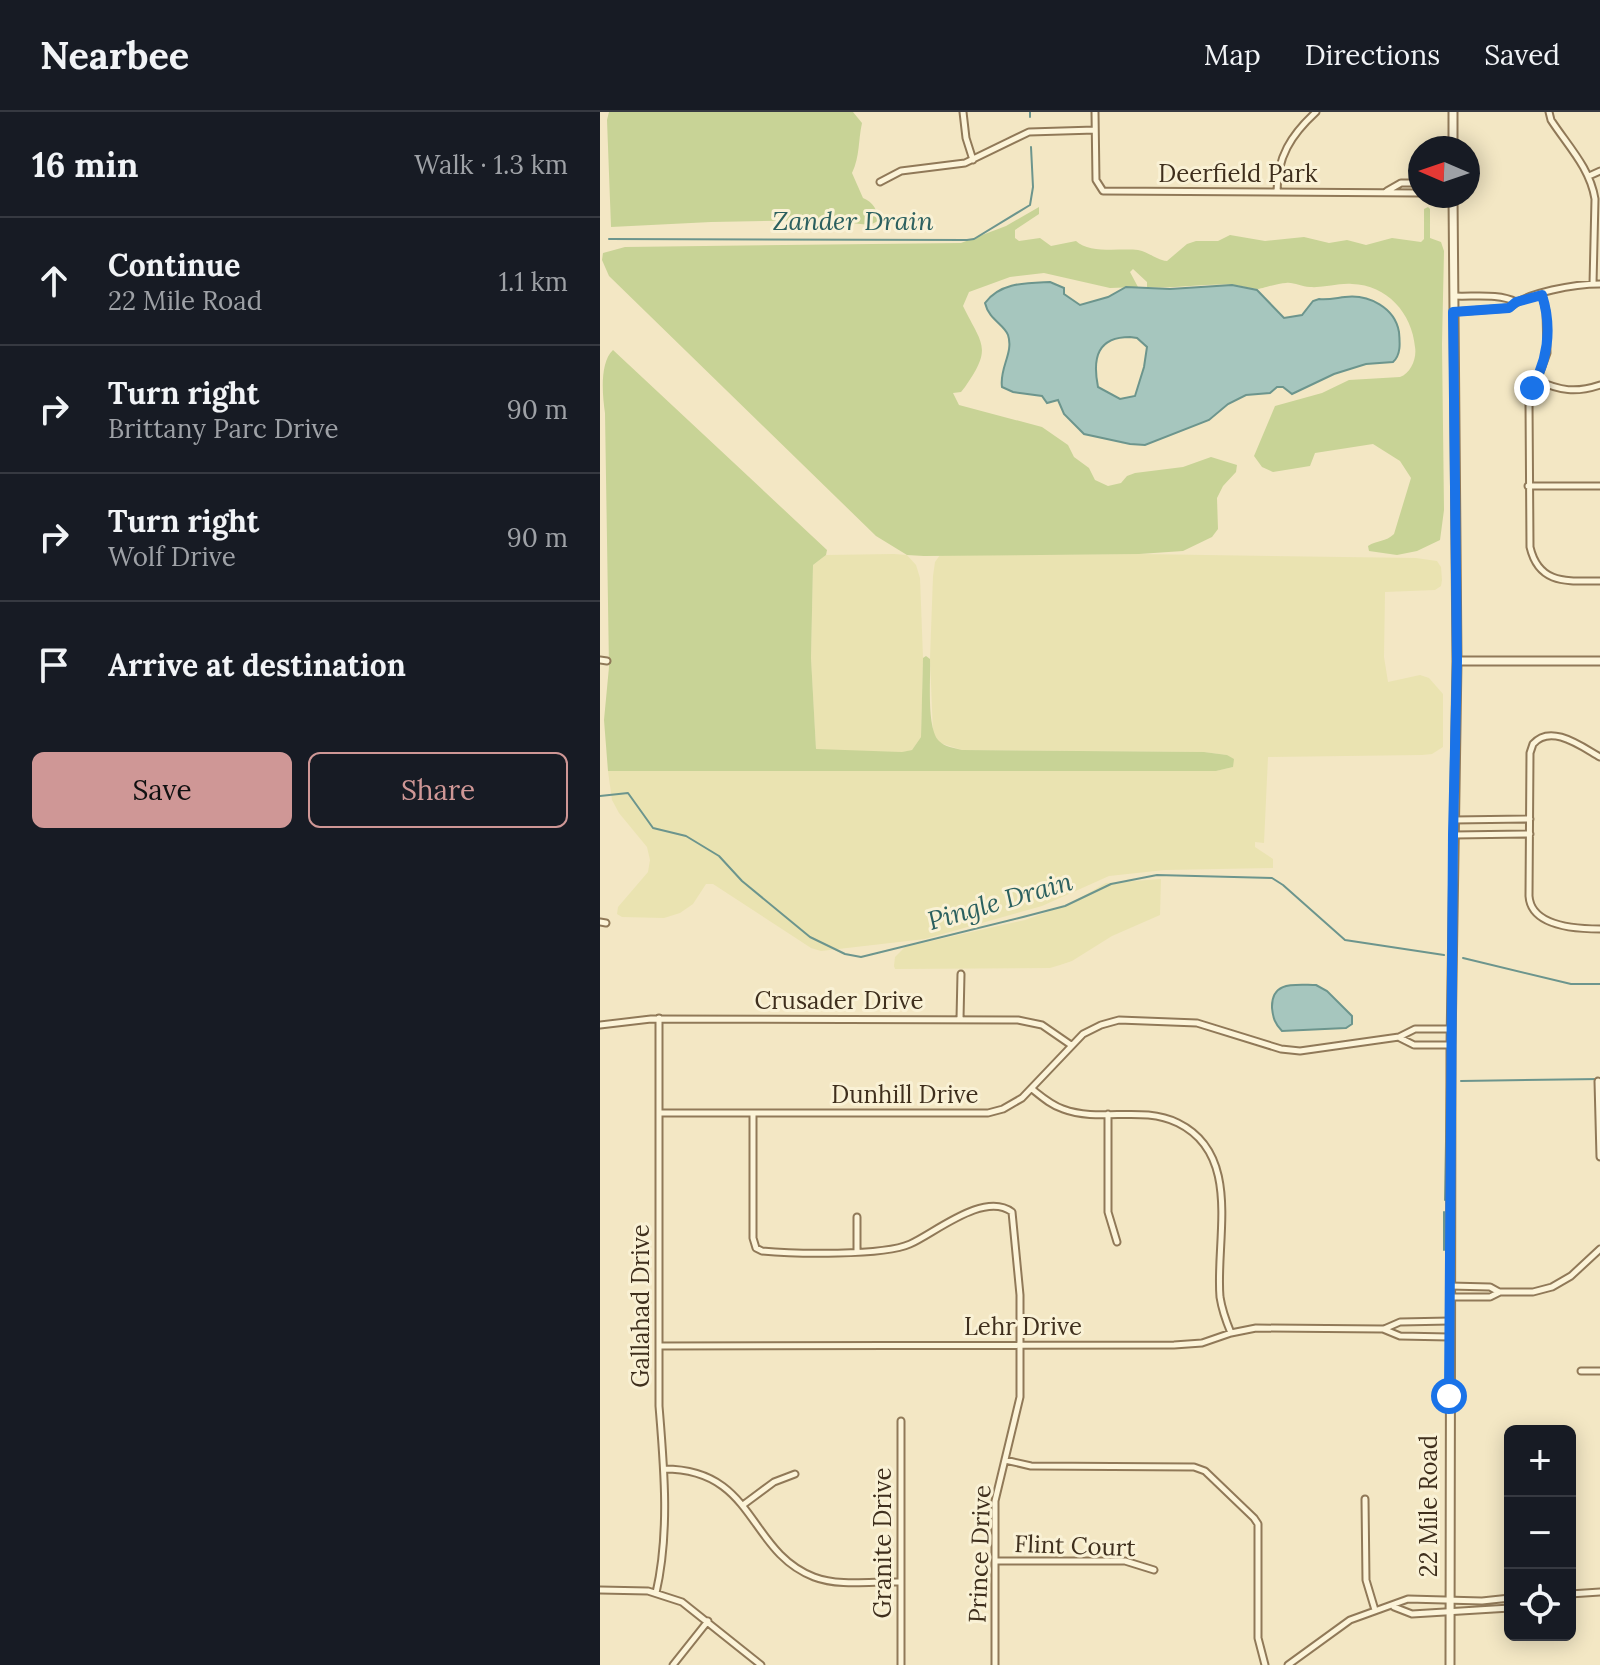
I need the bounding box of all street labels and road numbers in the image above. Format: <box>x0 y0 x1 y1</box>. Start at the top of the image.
street label: Deerfield Park <box>1158 158 1318 189</box>
street label: Crusader Drive <box>754 985 924 1016</box>
street label: Dunhill Drive <box>831 1079 979 1110</box>
street label: Gallahad Drive <box>625 1224 656 1388</box>
street label: Lehr Drive <box>964 1311 1082 1342</box>
street label: 22 Mile Road <box>1413 1435 1444 1577</box>
street label: Granite Drive <box>867 1467 898 1619</box>
street label: Prince Drive <box>962 1484 997 1624</box>
street label: Flint Court <box>1014 1528 1137 1563</box>

